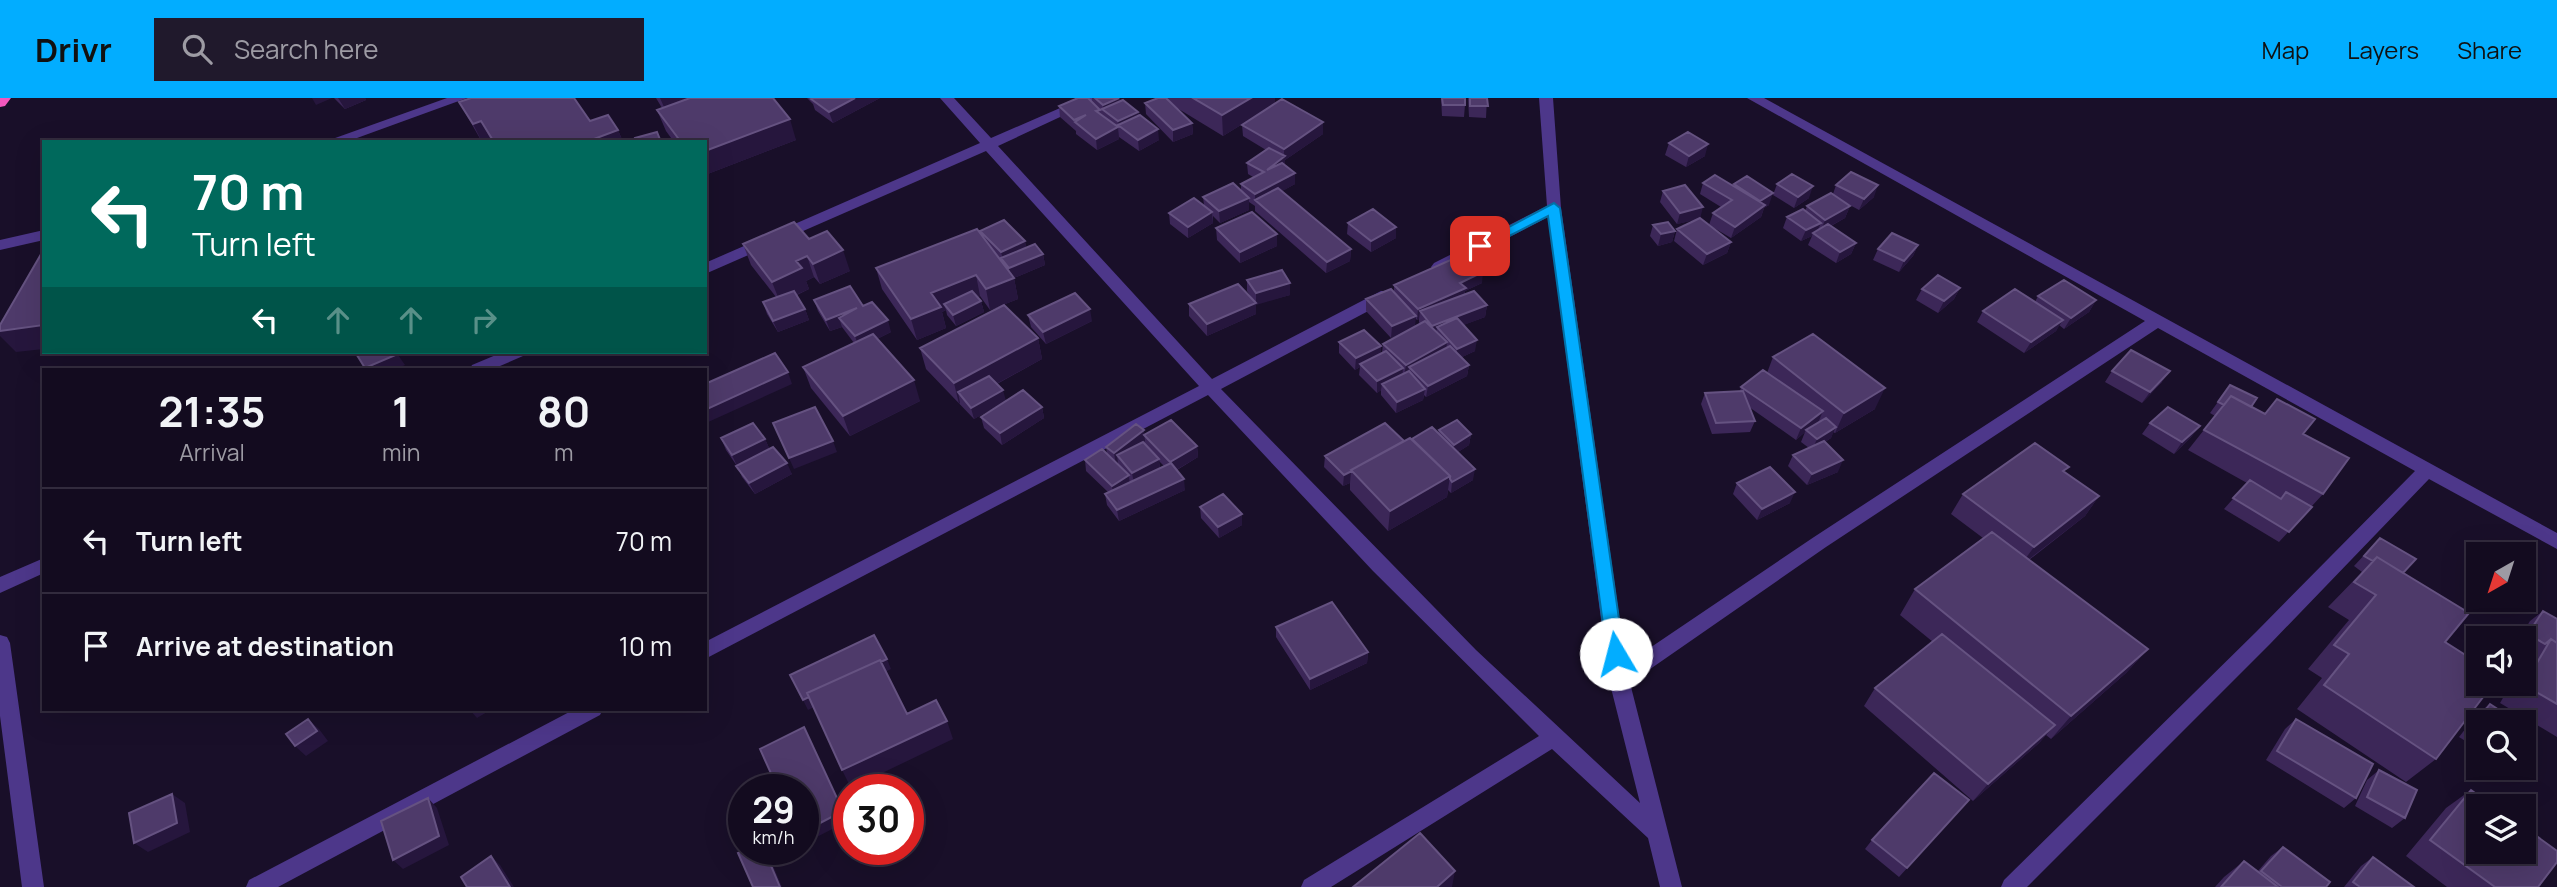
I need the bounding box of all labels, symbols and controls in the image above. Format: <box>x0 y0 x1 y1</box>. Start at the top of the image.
search box <box>154 18 644 81</box>
text: Drivr <box>35 27 112 72</box>
icon: search <box>178 30 216 68</box>
text: Search here <box>234 31 378 67</box>
text: Map <box>2262 33 2309 66</box>
text: Layers <box>2347 33 2419 66</box>
text: Share <box>2457 33 2522 66</box>
text: 70 m <box>192 158 304 225</box>
icon: left <box>77 168 168 259</box>
pin <box>1450 216 1510 276</box>
text: Turn left <box>192 222 316 266</box>
icon: arrive <box>1461 227 1499 265</box>
icon: left <box>246 301 284 339</box>
icon: ahead <box>319 301 357 339</box>
icon: ahead <box>392 301 430 339</box>
icon: right <box>465 301 503 339</box>
text: 21:35 <box>159 382 265 440</box>
text: 1 <box>392 382 410 440</box>
text: 80 <box>537 382 590 440</box>
text: Arrival <box>179 436 245 468</box>
text: min <box>382 436 421 468</box>
text: m <box>554 436 574 468</box>
icon: left <box>77 522 115 560</box>
text: Turn left <box>136 523 243 559</box>
text: 70 m <box>616 523 672 559</box>
north arrow <box>2466 542 2536 612</box>
map controls <box>2466 542 2536 864</box>
position arrow <box>1579 617 1653 691</box>
button: sound <box>2466 626 2536 696</box>
icon: arrive <box>77 627 115 665</box>
text: Arrive at destination <box>136 628 394 664</box>
text: 10 m <box>619 628 672 664</box>
button: search <box>2466 710 2536 780</box>
speed limit sign: 30 <box>833 774 924 865</box>
text: 29 <box>752 786 795 834</box>
button: layers <box>2466 794 2536 864</box>
text: km/h <box>753 825 794 849</box>

